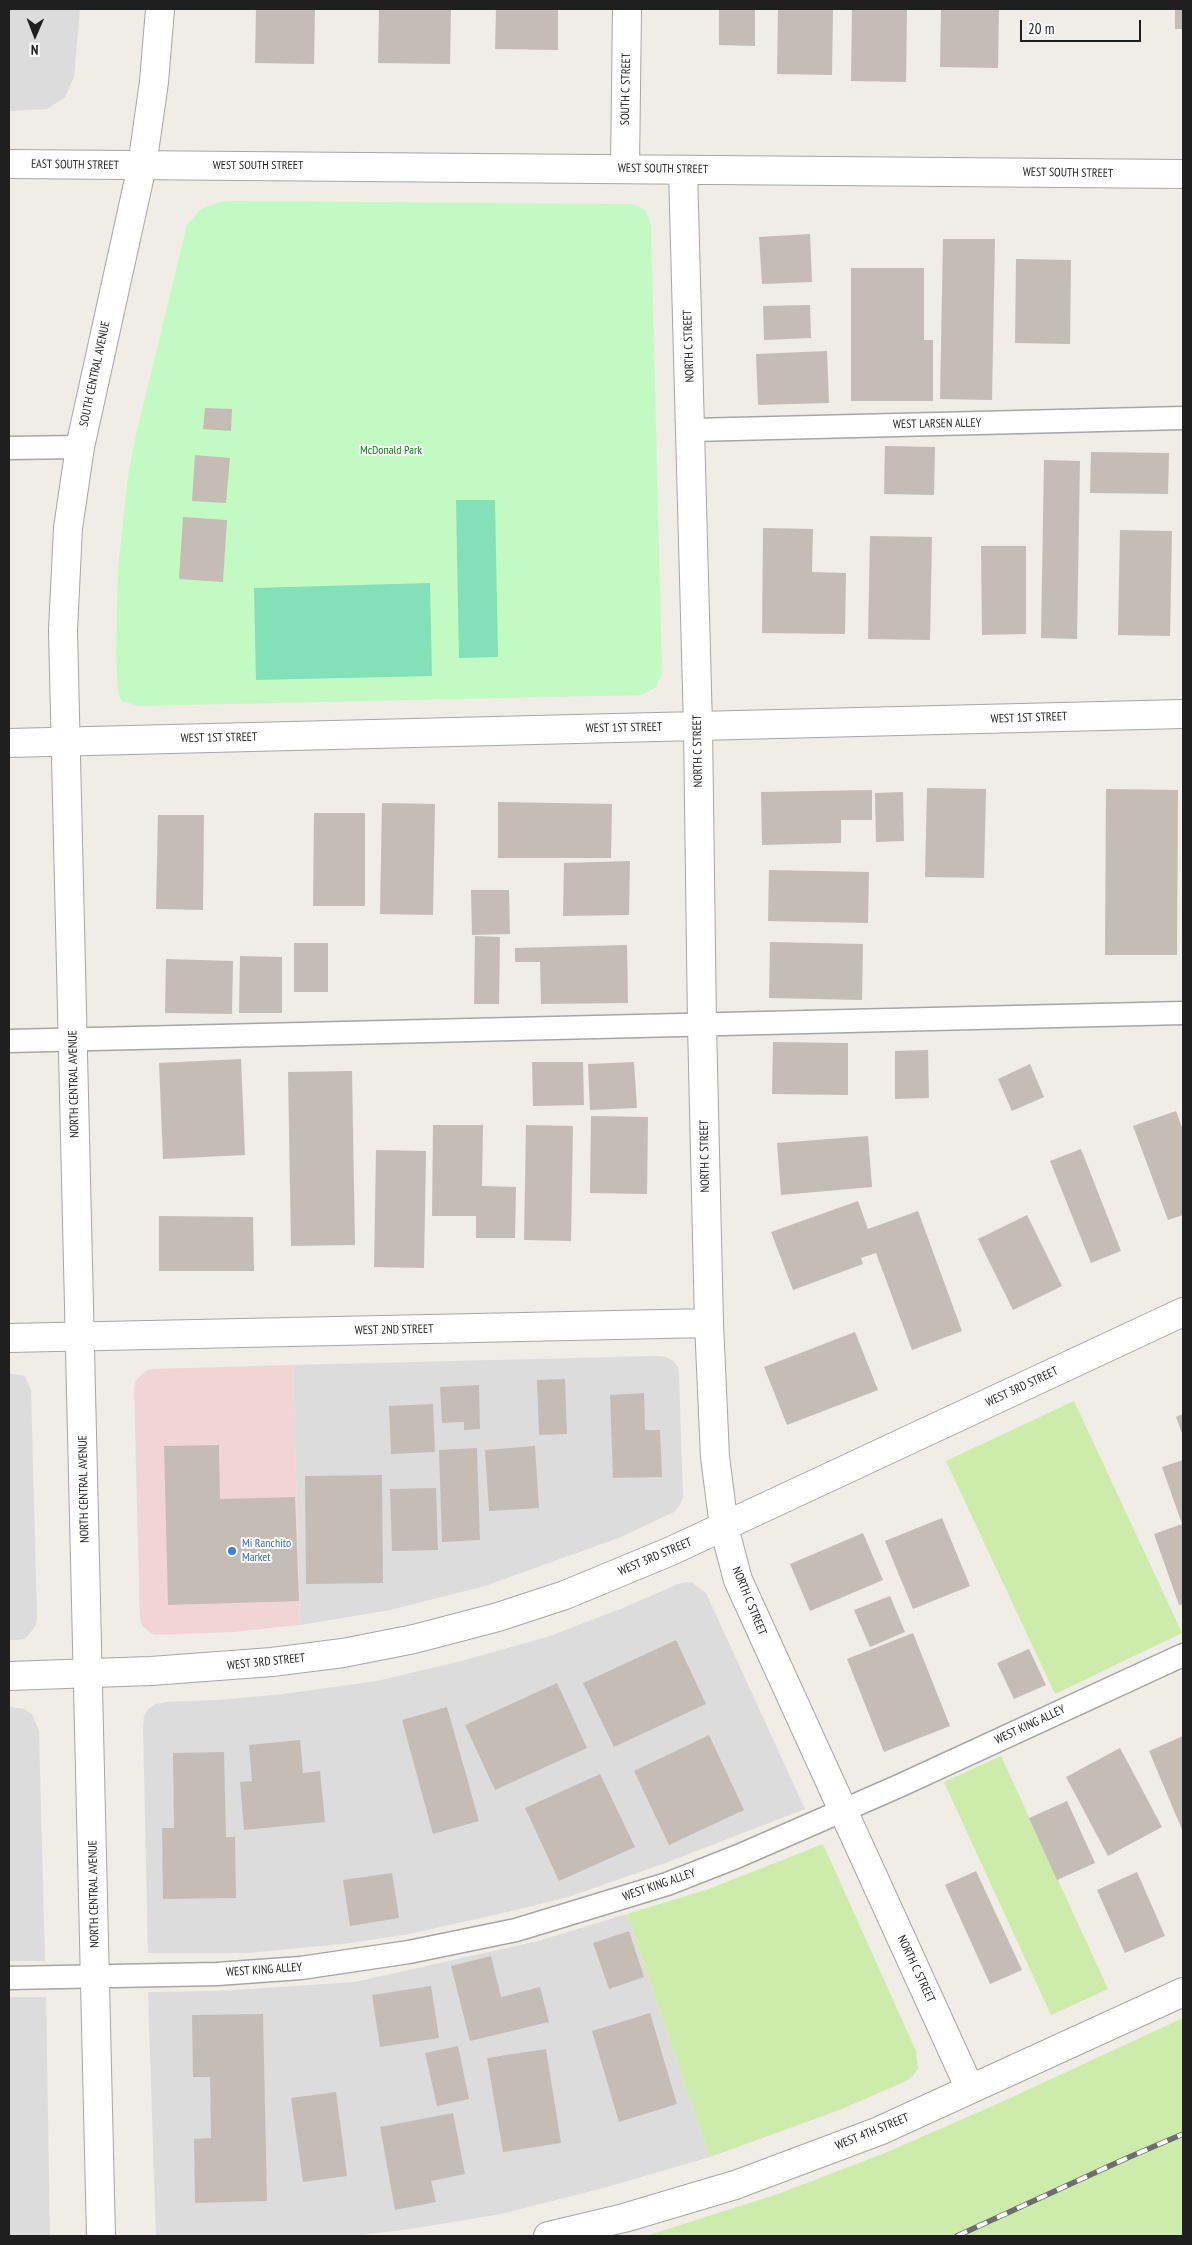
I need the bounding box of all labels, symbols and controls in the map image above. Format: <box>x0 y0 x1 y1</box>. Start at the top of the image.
north arrow <box>10 10 60 60</box>
scale bar <box>1022 10 1143 42</box>
text: 20 m <box>1028 19 1054 38</box>
text: N <box>31 41 39 59</box>
street label: SOUTH C STREET <box>618 53 634 125</box>
street label: EAST SOUTH STREET <box>31 157 119 173</box>
street label: WEST SOUTH STREET <box>213 159 303 173</box>
street label: WEST SOUTH STREET <box>618 161 708 177</box>
street label: WEST SOUTH STREET <box>1023 165 1113 181</box>
street label: NORTH C STREET <box>681 310 697 382</box>
street label: SOUTH CENTRAL AVENUE <box>77 320 113 428</box>
street label: WEST LARSEN ALLEY <box>893 416 981 432</box>
park label: McDonald Park <box>360 444 422 458</box>
street label: WEST 1ST STREET <box>990 709 1068 727</box>
street label: NORTH C STREET <box>690 715 706 787</box>
street label: WEST 1ST STREET <box>586 720 662 736</box>
street label: WEST 1ST STREET <box>181 730 257 746</box>
street label: NORTH CENTRAL AVENUE <box>66 1030 82 1138</box>
street label: NORTH C STREET <box>697 1120 713 1192</box>
street label: WEST 2ND STREET <box>354 1322 434 1338</box>
street label: WEST 3RD STREET <box>984 1364 1060 1410</box>
street label: NORTH CENTRAL AVENUE <box>76 1435 92 1543</box>
street label: WEST 3RD STREET <box>616 1535 694 1579</box>
place label: Mi Ranchito Market <box>242 1537 291 1565</box>
marker: Mi Ranchito Market <box>226 1545 238 1557</box>
street label: NORTH C STREET <box>729 1565 769 1637</box>
street label: WEST 3RD STREET <box>226 1651 306 1673</box>
street label: WEST KING ALLEY <box>992 1702 1068 1748</box>
street label: NORTH CENTRAL AVENUE <box>86 1840 102 1948</box>
street label: WEST KING ALLEY <box>621 1866 697 1904</box>
street label: NORTH C STREET <box>894 1933 938 2005</box>
street label: WEST KING ALLEY <box>226 1960 302 1980</box>
street label: WEST 4TH STREET <box>833 2111 911 2153</box>

